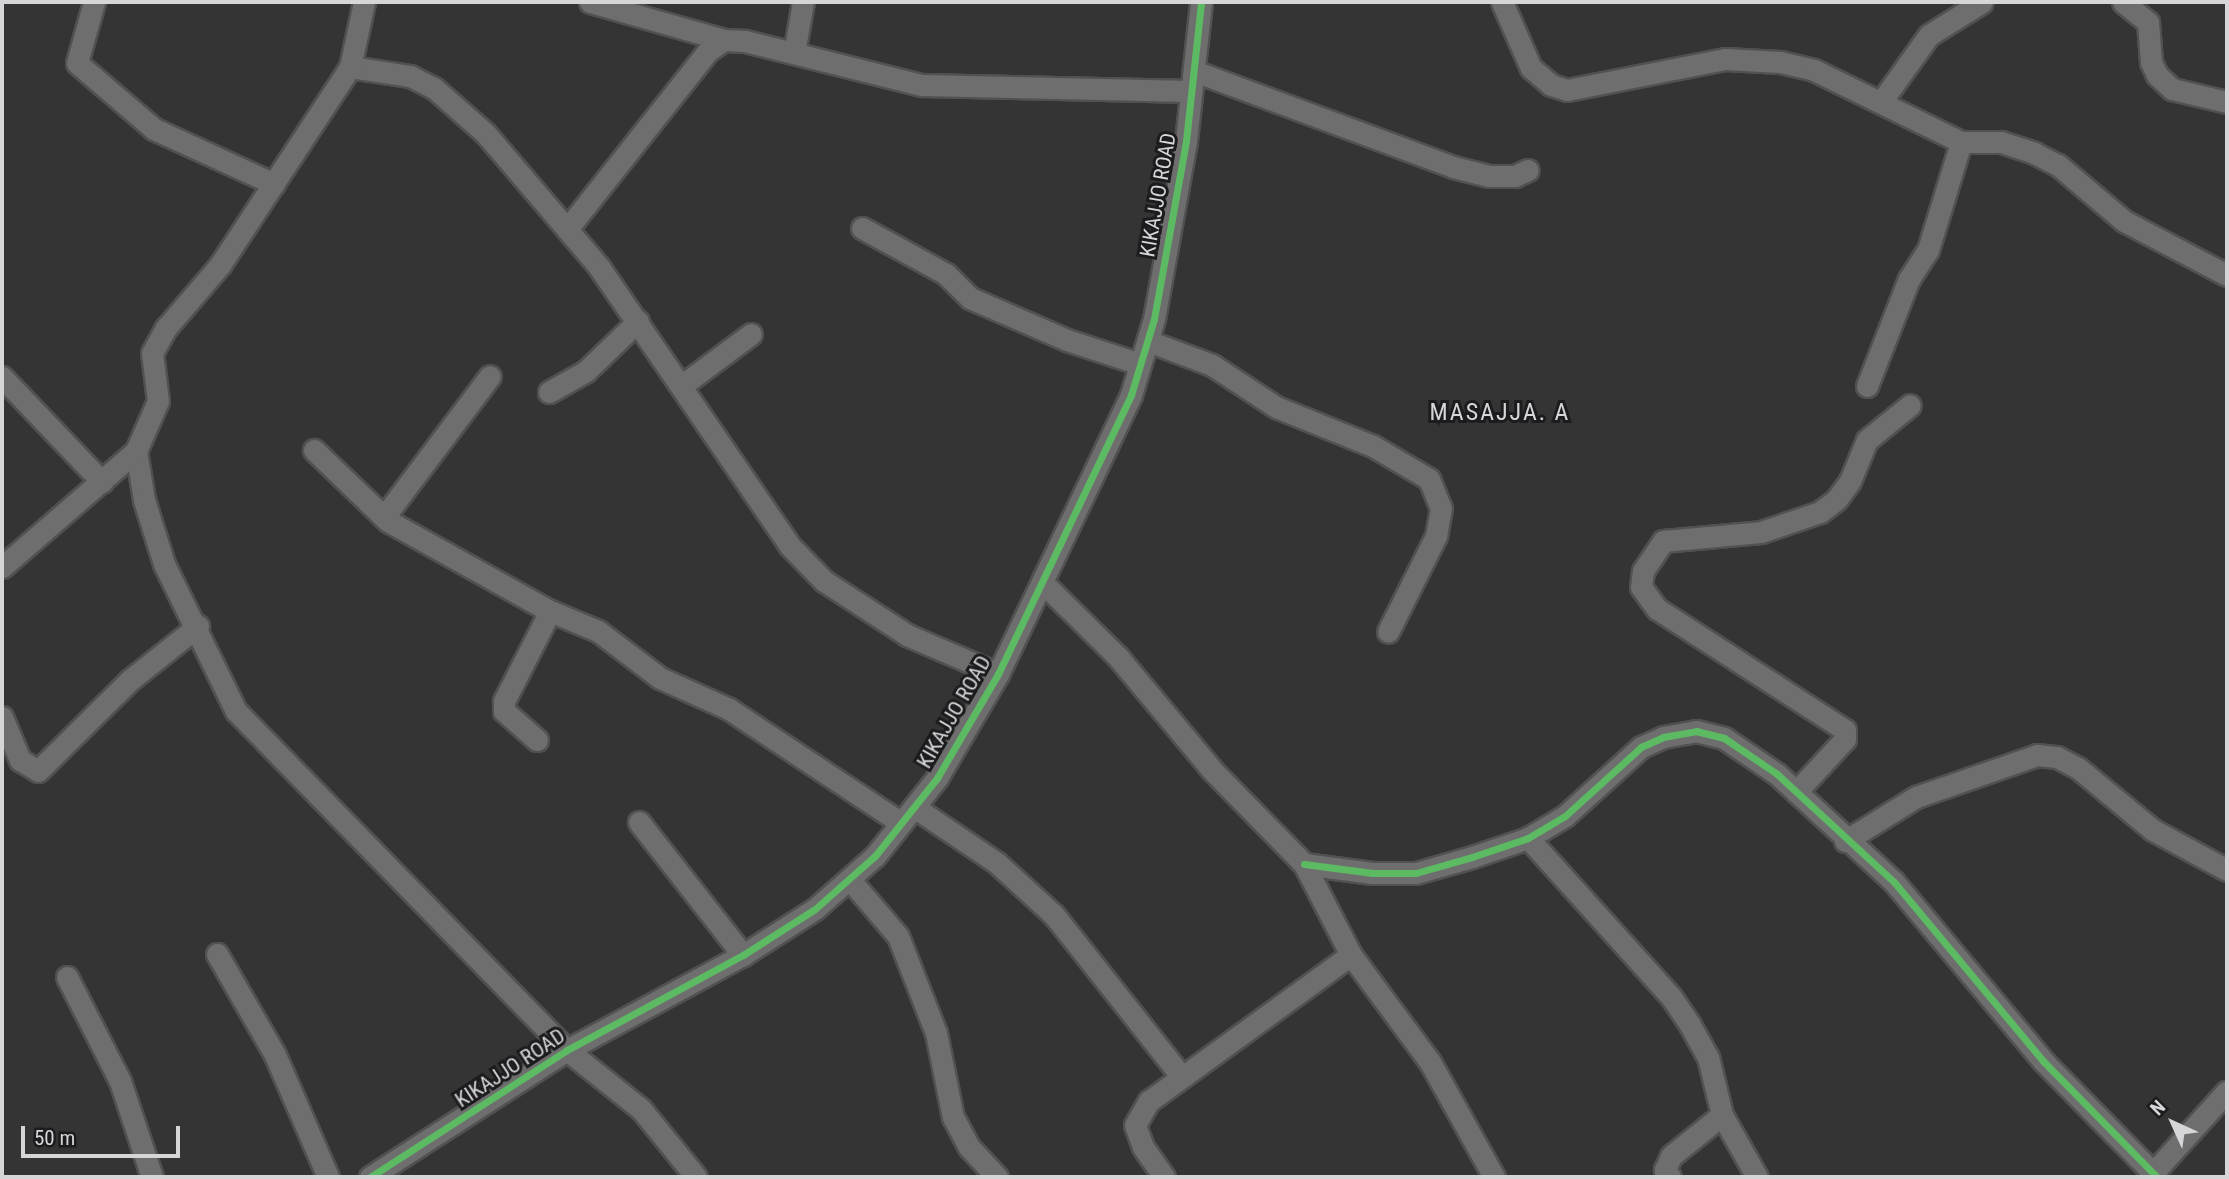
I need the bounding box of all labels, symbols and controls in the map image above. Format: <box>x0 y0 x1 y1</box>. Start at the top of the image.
street label: KIKAJJO ROAD <box>1135 131 1181 259</box>
district label: MASAJJA. A <box>1431 399 1569 427</box>
street label: KIKAJJO ROAD <box>912 651 996 773</box>
street label: KIKAJJO ROAD <box>450 1023 570 1113</box>
north arrow <box>2138 1088 2208 1158</box>
text: N <box>2146 1096 2170 1120</box>
scale bar <box>24 1112 184 1156</box>
text: 50 m <box>34 1126 75 1150</box>

